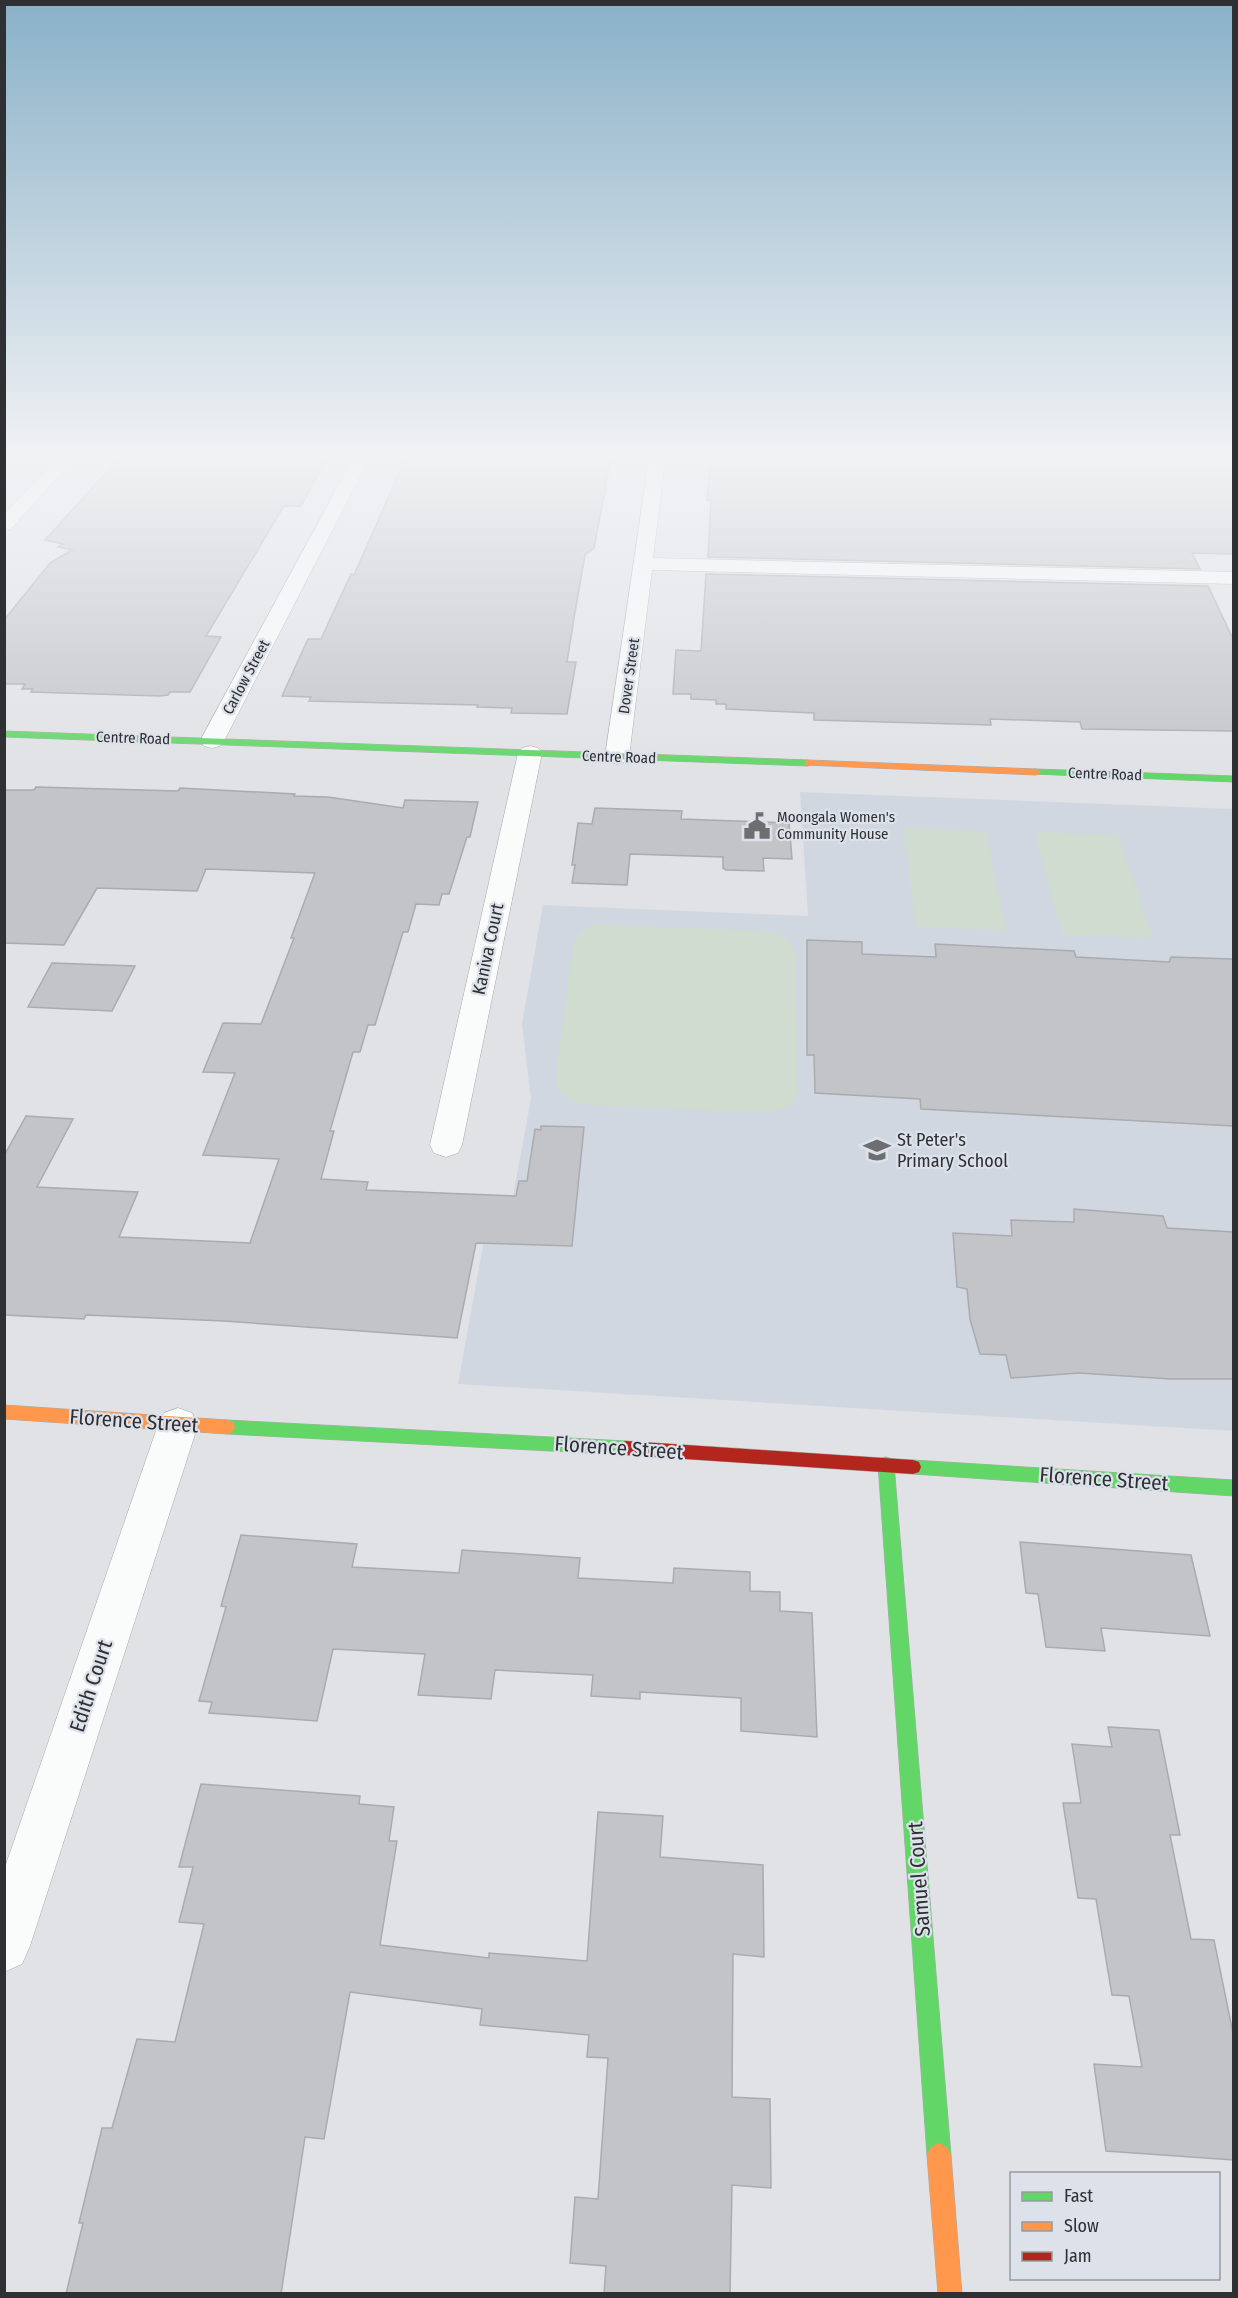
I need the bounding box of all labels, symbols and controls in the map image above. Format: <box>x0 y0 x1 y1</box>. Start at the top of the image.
street label: Carlow Street <box>219 636 273 717</box>
street label: Dover Street <box>615 637 643 715</box>
street label: Centre Road <box>96 728 170 748</box>
street label: Centre Road <box>582 747 656 767</box>
street label: Centre Road <box>1068 764 1142 784</box>
place label: Moongala Women's Community House <box>777 808 895 843</box>
public building icon: Moongala Women's Community House <box>742 811 772 841</box>
street label: Kaniva Court <box>468 901 508 997</box>
place label: St Peter's Primary School <box>897 1129 1008 1172</box>
school or university icon: St Peter's Primary School <box>862 1135 892 1165</box>
street label: Florence Street <box>69 1404 199 1438</box>
street label: Florence Street <box>554 1431 684 1465</box>
street label: Florence Street <box>1039 1462 1169 1496</box>
street label: Edith Court <box>64 1637 118 1735</box>
street label: Samuel Court <box>902 1821 936 1937</box>
legend <box>1010 2172 1220 2280</box>
text: Fast <box>1064 2185 1093 2207</box>
text: Slow <box>1064 2215 1099 2237</box>
text: Jam <box>1064 2245 1092 2267</box>

